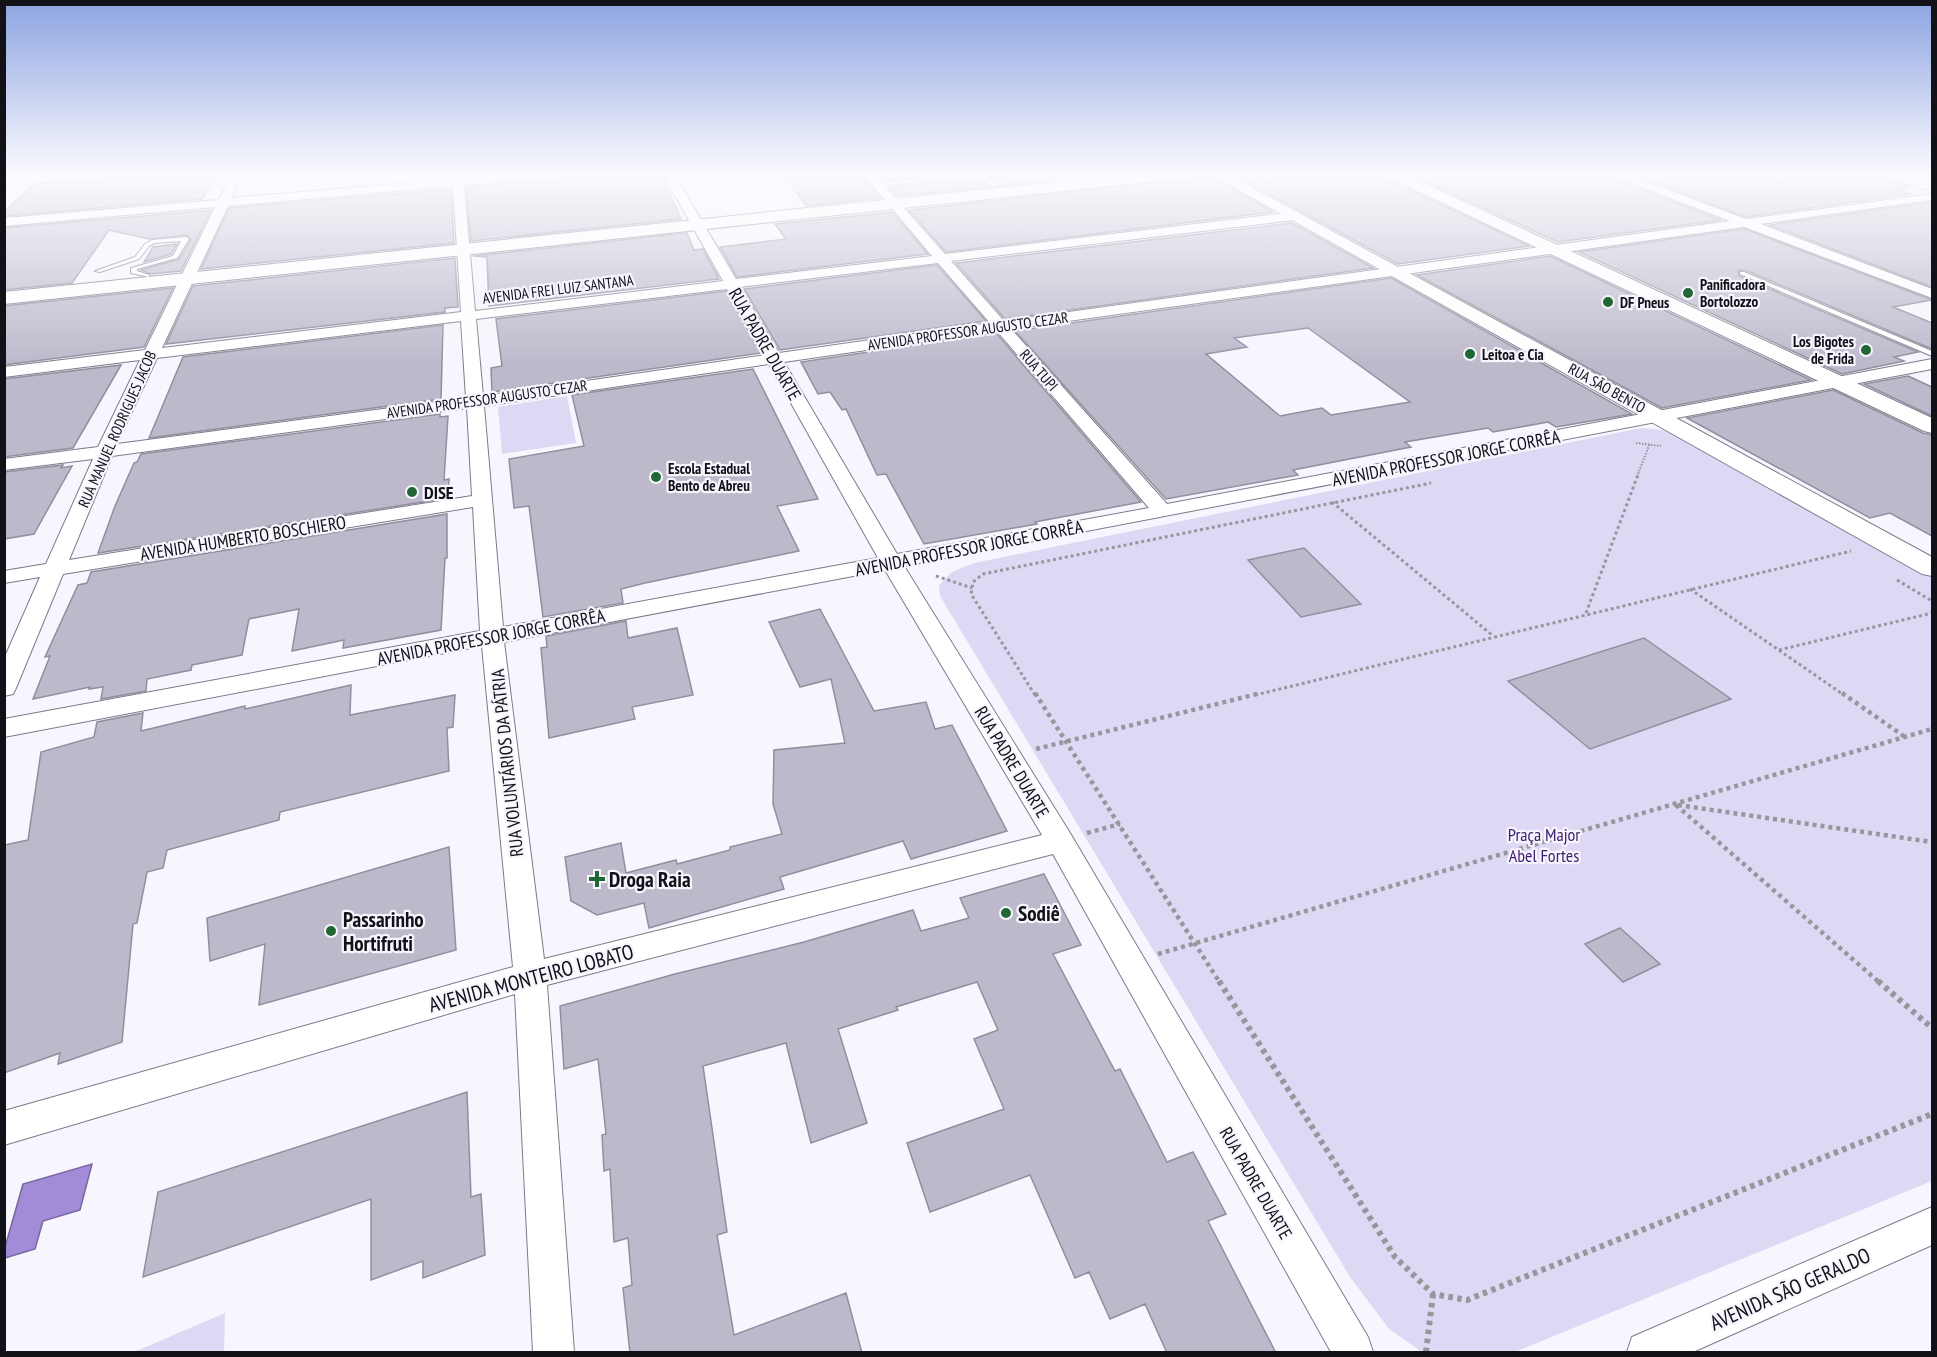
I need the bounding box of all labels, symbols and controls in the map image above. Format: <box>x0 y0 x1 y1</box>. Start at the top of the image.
street label: AVENIDA FREI LUIZ SANTANA <box>481 270 635 308</box>
place label: Panificadora Bortolozzo <box>1700 275 1765 311</box>
street label: RUA PADRE DUARTE <box>724 284 806 404</box>
marker: Panificadora Bortolozzo <box>1681 286 1695 300</box>
place label: DF Pneus <box>1620 293 1669 312</box>
marker: DF Pneus <box>1601 295 1615 309</box>
street label: AVENIDA PROFESSOR AUGUSTO CEZAR <box>867 308 1069 354</box>
place label: Los Bigotes de Frida <box>1793 332 1854 368</box>
marker: Los Bigotes de Frida <box>1859 343 1873 357</box>
street label: RUA TUPI <box>1016 345 1062 395</box>
place label: Leitoa e Cia <box>1482 345 1544 364</box>
marker: Leitoa e Cia <box>1463 347 1477 361</box>
street label: RUA MANUEL RODRIGUES JACOB <box>74 348 160 510</box>
street label: RUA SÃO BENTO <box>1565 359 1649 417</box>
street label: AVENIDA PROFESSOR AUGUSTO CEZAR <box>386 376 588 422</box>
street label: AVENIDA PROFESSOR JORGE CORRÊA <box>1330 425 1562 491</box>
place label: Escola Estadual Bento de Abreu <box>668 459 750 495</box>
marker: Escola Estadual Bento de Abreu <box>649 470 663 484</box>
place label: DISE <box>424 481 454 504</box>
marker: DISE <box>405 485 419 499</box>
street label: AVENIDA HUMBERTO BOSCHIERO <box>138 510 348 566</box>
street label: AVENIDA PROFESSOR JORGE CORRÊA <box>853 515 1085 581</box>
street label: AVENIDA PROFESSOR JORGE CORRÊA <box>375 604 607 670</box>
street label: RUA VOLUNTÁRIOS DA PÁTRIA <box>486 668 528 858</box>
street label: RUA PADRE DUARTE <box>970 702 1054 822</box>
park label: Praça Major Abel Fortes <box>1508 823 1580 867</box>
place label: Droga Raia <box>609 866 691 893</box>
marker: Droga Raia <box>590 872 604 886</box>
place label: Sodiê <box>1018 900 1060 927</box>
place label: Passarinho Hortifruti <box>343 906 424 957</box>
marker: Sodiê <box>999 906 1013 920</box>
marker: Passarinho Hortifruti <box>324 924 338 938</box>
street label: AVENIDA MONTEIRO LOBATO <box>426 938 636 1018</box>
street label: RUA PADRE DUARTE <box>1215 1123 1297 1243</box>
street label: AVENIDA SÃO GERALDO <box>1706 1242 1874 1336</box>

